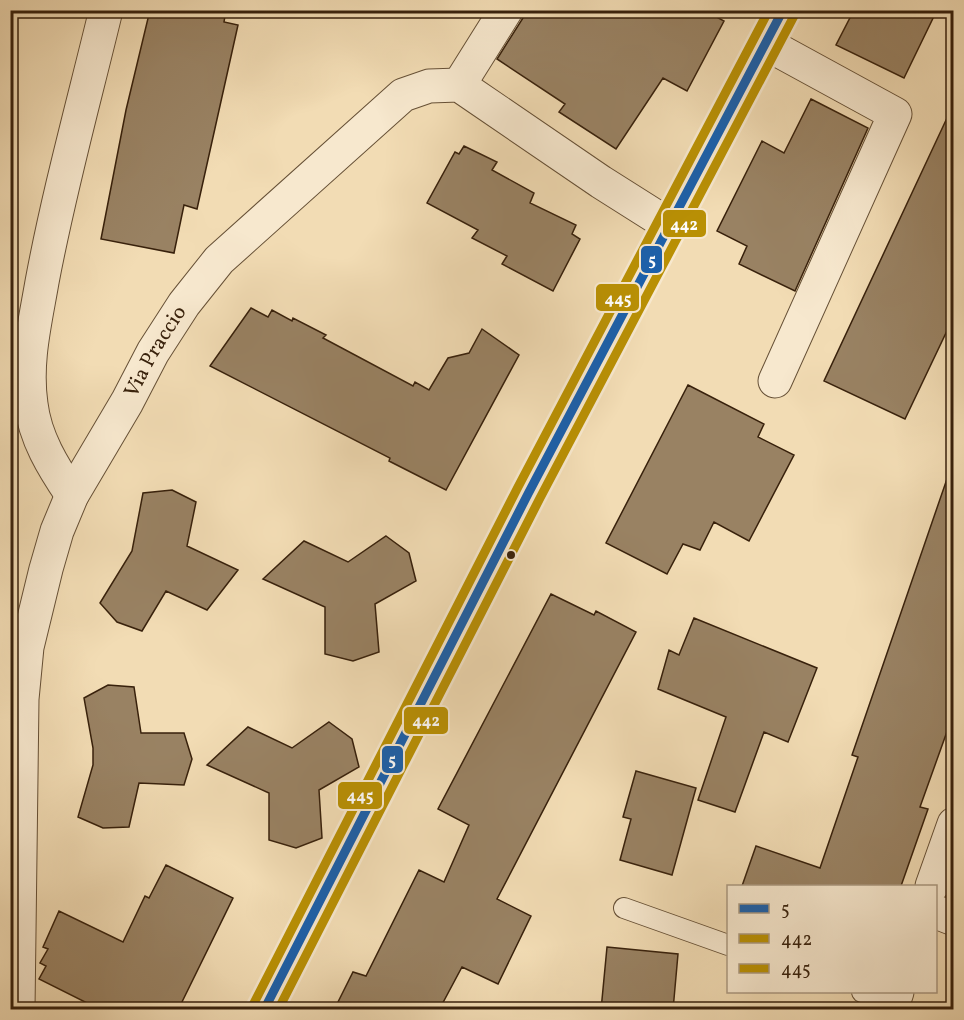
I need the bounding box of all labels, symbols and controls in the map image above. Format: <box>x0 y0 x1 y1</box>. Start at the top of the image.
line badge: 442 <box>662 209 707 238</box>
text: 442 <box>670 215 698 237</box>
line badge: 5 <box>640 245 663 274</box>
text: 5 <box>648 250 656 272</box>
line badge: 445 <box>595 283 640 312</box>
text: 445 <box>605 289 632 311</box>
street label: Via Praccio <box>117 300 194 403</box>
unlabelled marker <box>505 549 517 561</box>
line badge: 442 <box>403 706 449 735</box>
text: 442 <box>412 711 440 733</box>
line badge: 5 <box>381 745 404 774</box>
text: 5 <box>388 750 396 772</box>
line badge: 445 <box>337 781 383 810</box>
text: 445 <box>347 786 374 808</box>
legend <box>727 885 937 993</box>
text: 5 <box>781 898 790 923</box>
text: 442 <box>781 928 812 953</box>
text: 445 <box>781 958 811 983</box>

